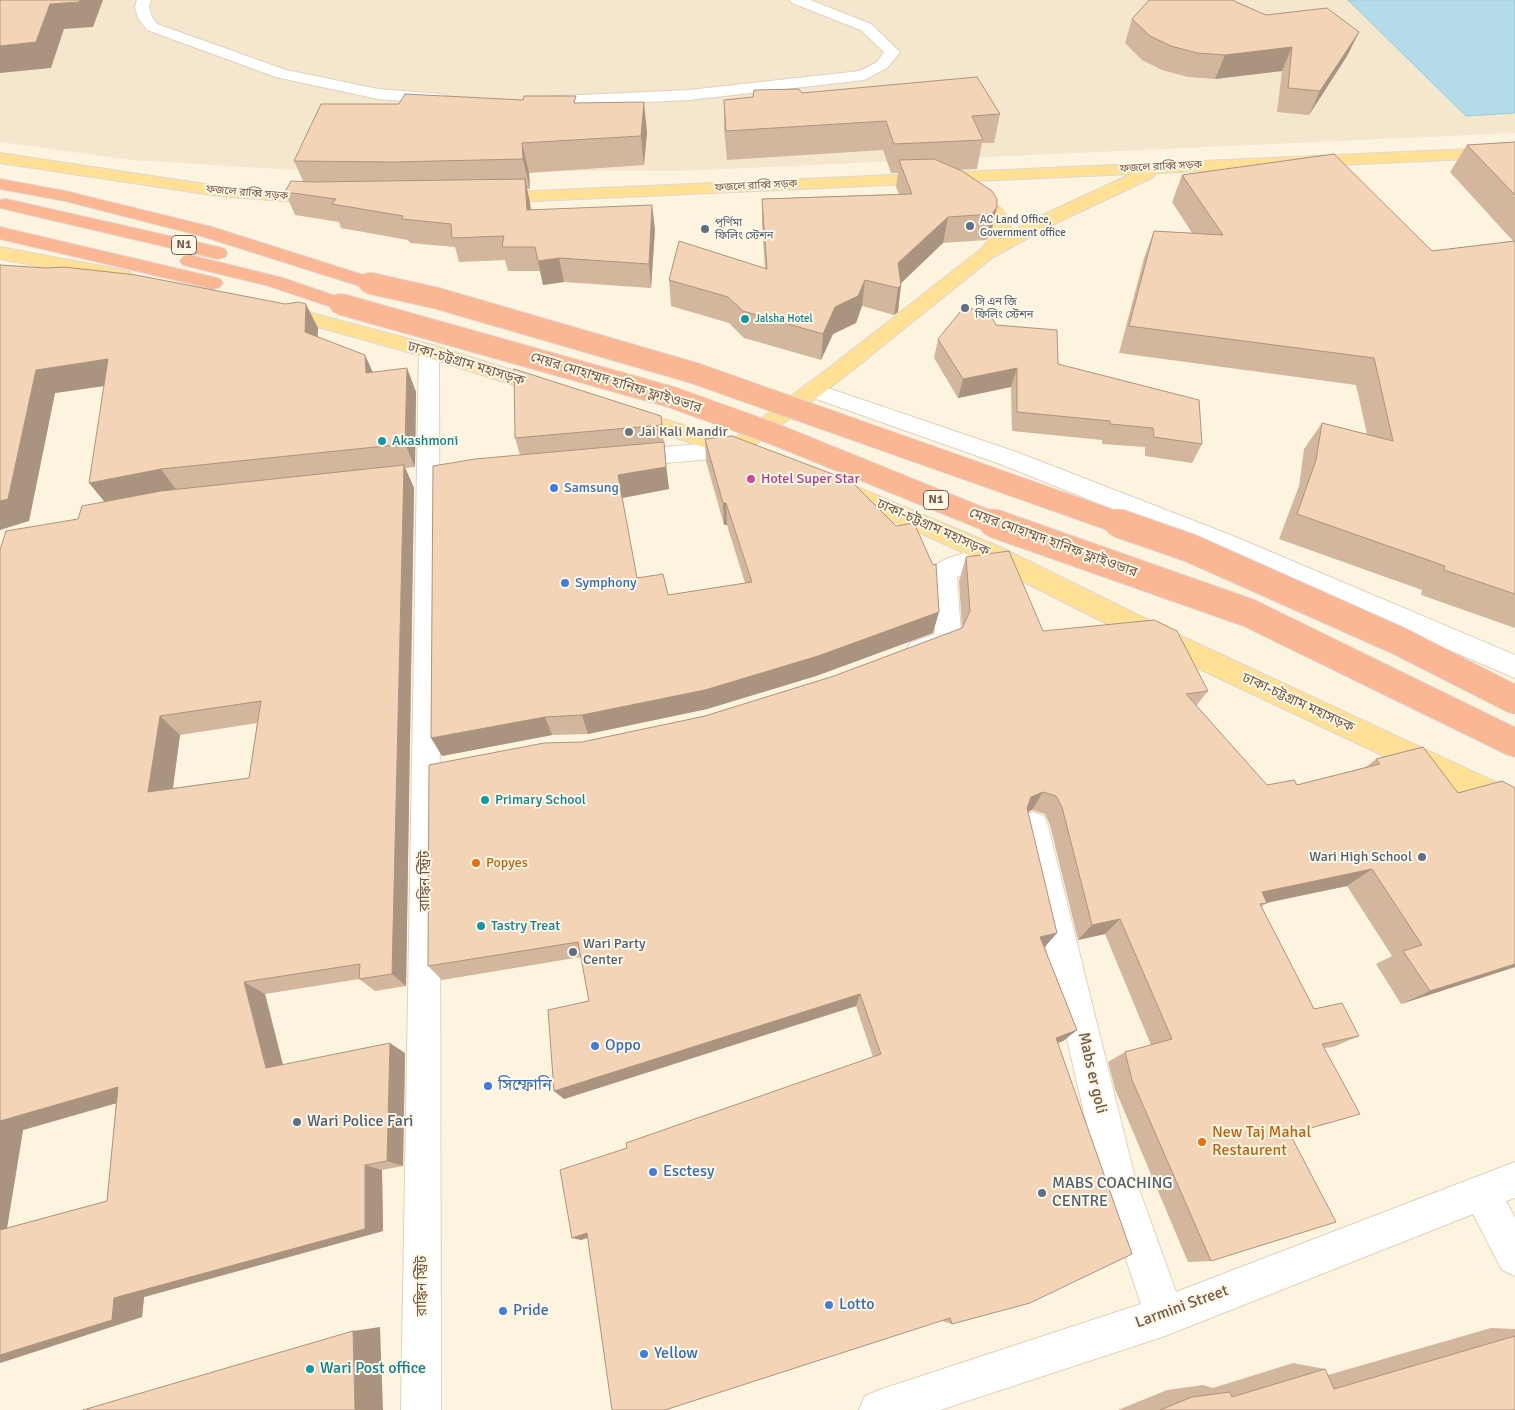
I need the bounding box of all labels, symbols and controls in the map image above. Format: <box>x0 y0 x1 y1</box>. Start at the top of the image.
street label: ফজলে রাব্বি সড়ক <box>1119 158 1203 176</box>
street label: ফজলে রাব্বি সড়ক <box>714 177 798 195</box>
street label: ফজলে রাব্বি সড়ক <box>205 183 289 203</box>
place label: AC Land Office, Government office <box>980 213 1066 239</box>
place label: পূর্ণিমা ফিলিং স্টেশন <box>715 216 773 242</box>
marker: AC Land Office, Government office <box>964 220 976 232</box>
marker: পূর্ণিমা ফিলিং স্টেশন <box>699 223 711 235</box>
road number: N1 <box>172 236 196 254</box>
place label: সি এন জি ফিলিং স্টেশন <box>975 295 1033 321</box>
marker: সি এন জি ফিলিং স্টেশন <box>959 302 971 314</box>
place label: Jalsha Hotel <box>755 312 813 326</box>
marker: Jalsha Hotel <box>739 313 751 325</box>
street label: ঢাকা-চট্টগ্রাম মহাসড়ক <box>405 338 527 390</box>
street label: মেয়র মোহাম্মদ হানিফ ফ্লাইওভার <box>528 349 704 417</box>
place label: Jai Kali Mandir <box>639 424 728 440</box>
marker: Jai Kali Mandir <box>623 426 635 438</box>
place label: Akashmoni <box>392 433 458 449</box>
marker: Akashmoni <box>376 435 388 447</box>
place label: Hotel Super Star <box>761 471 860 487</box>
marker: Hotel Super Star <box>745 473 757 485</box>
place label: Samsung <box>564 480 619 496</box>
marker: Samsung <box>548 482 560 494</box>
road number: N1 <box>924 490 948 510</box>
street label: ঢাকা-চট্টগ্রাম মহাসড়ক <box>874 496 992 560</box>
street label: মেয়র মোহাম্মদ হানিফ ফ্লাইওভার <box>967 505 1139 581</box>
place label: Symphony <box>575 575 636 591</box>
marker: Symphony <box>559 577 571 589</box>
street label: ঢাকা-চট্টগ্রাম মহাসড়ক <box>1239 670 1357 736</box>
place label: Primary School <box>495 792 586 808</box>
marker: Primary School <box>479 794 491 806</box>
place label: Wari High School <box>1309 849 1412 865</box>
street label: রাঙ্কিন স্ট্রিট <box>417 851 433 911</box>
marker: Wari High School <box>1416 851 1428 863</box>
place label: Popyes <box>486 855 528 871</box>
marker: Popyes <box>470 857 482 869</box>
place label: Tastry Treat <box>491 918 560 934</box>
marker: Tastry Treat <box>475 920 487 932</box>
place label: Wari Party Center <box>583 936 645 969</box>
marker: Wari Party Center <box>567 946 579 958</box>
street label: Mabs er goli <box>1073 1030 1111 1116</box>
place label: Oppo <box>605 1036 641 1056</box>
marker: Oppo <box>589 1040 601 1052</box>
place label: সিম্ফোনি <box>498 1076 552 1096</box>
marker: সিম্ফোনি <box>482 1080 494 1092</box>
place label: Wari Police Fari <box>307 1112 413 1132</box>
marker: Wari Police Fari <box>291 1116 303 1128</box>
place label: New Taj Mahal Restaurent <box>1212 1123 1311 1161</box>
marker: New Taj Mahal Restaurent <box>1196 1136 1208 1148</box>
place label: Esctesy <box>663 1162 715 1182</box>
marker: Esctesy <box>647 1166 659 1178</box>
place label: MABS COACHING CENTRE <box>1052 1174 1173 1212</box>
marker: MABS COACHING CENTRE <box>1036 1187 1048 1199</box>
street label: রাঙ্কিন স্ট্রিট <box>414 1256 430 1316</box>
street label: Larmini Street <box>1133 1281 1231 1333</box>
place label: Lotto <box>839 1295 874 1315</box>
marker: Lotto <box>823 1299 835 1311</box>
place label: Pride <box>513 1301 549 1321</box>
marker: Pride <box>497 1305 509 1317</box>
place label: Yellow <box>654 1344 698 1364</box>
marker: Yellow <box>638 1348 650 1360</box>
place label: Wari Post office <box>320 1359 426 1379</box>
marker: Wari Post office <box>304 1363 316 1375</box>

